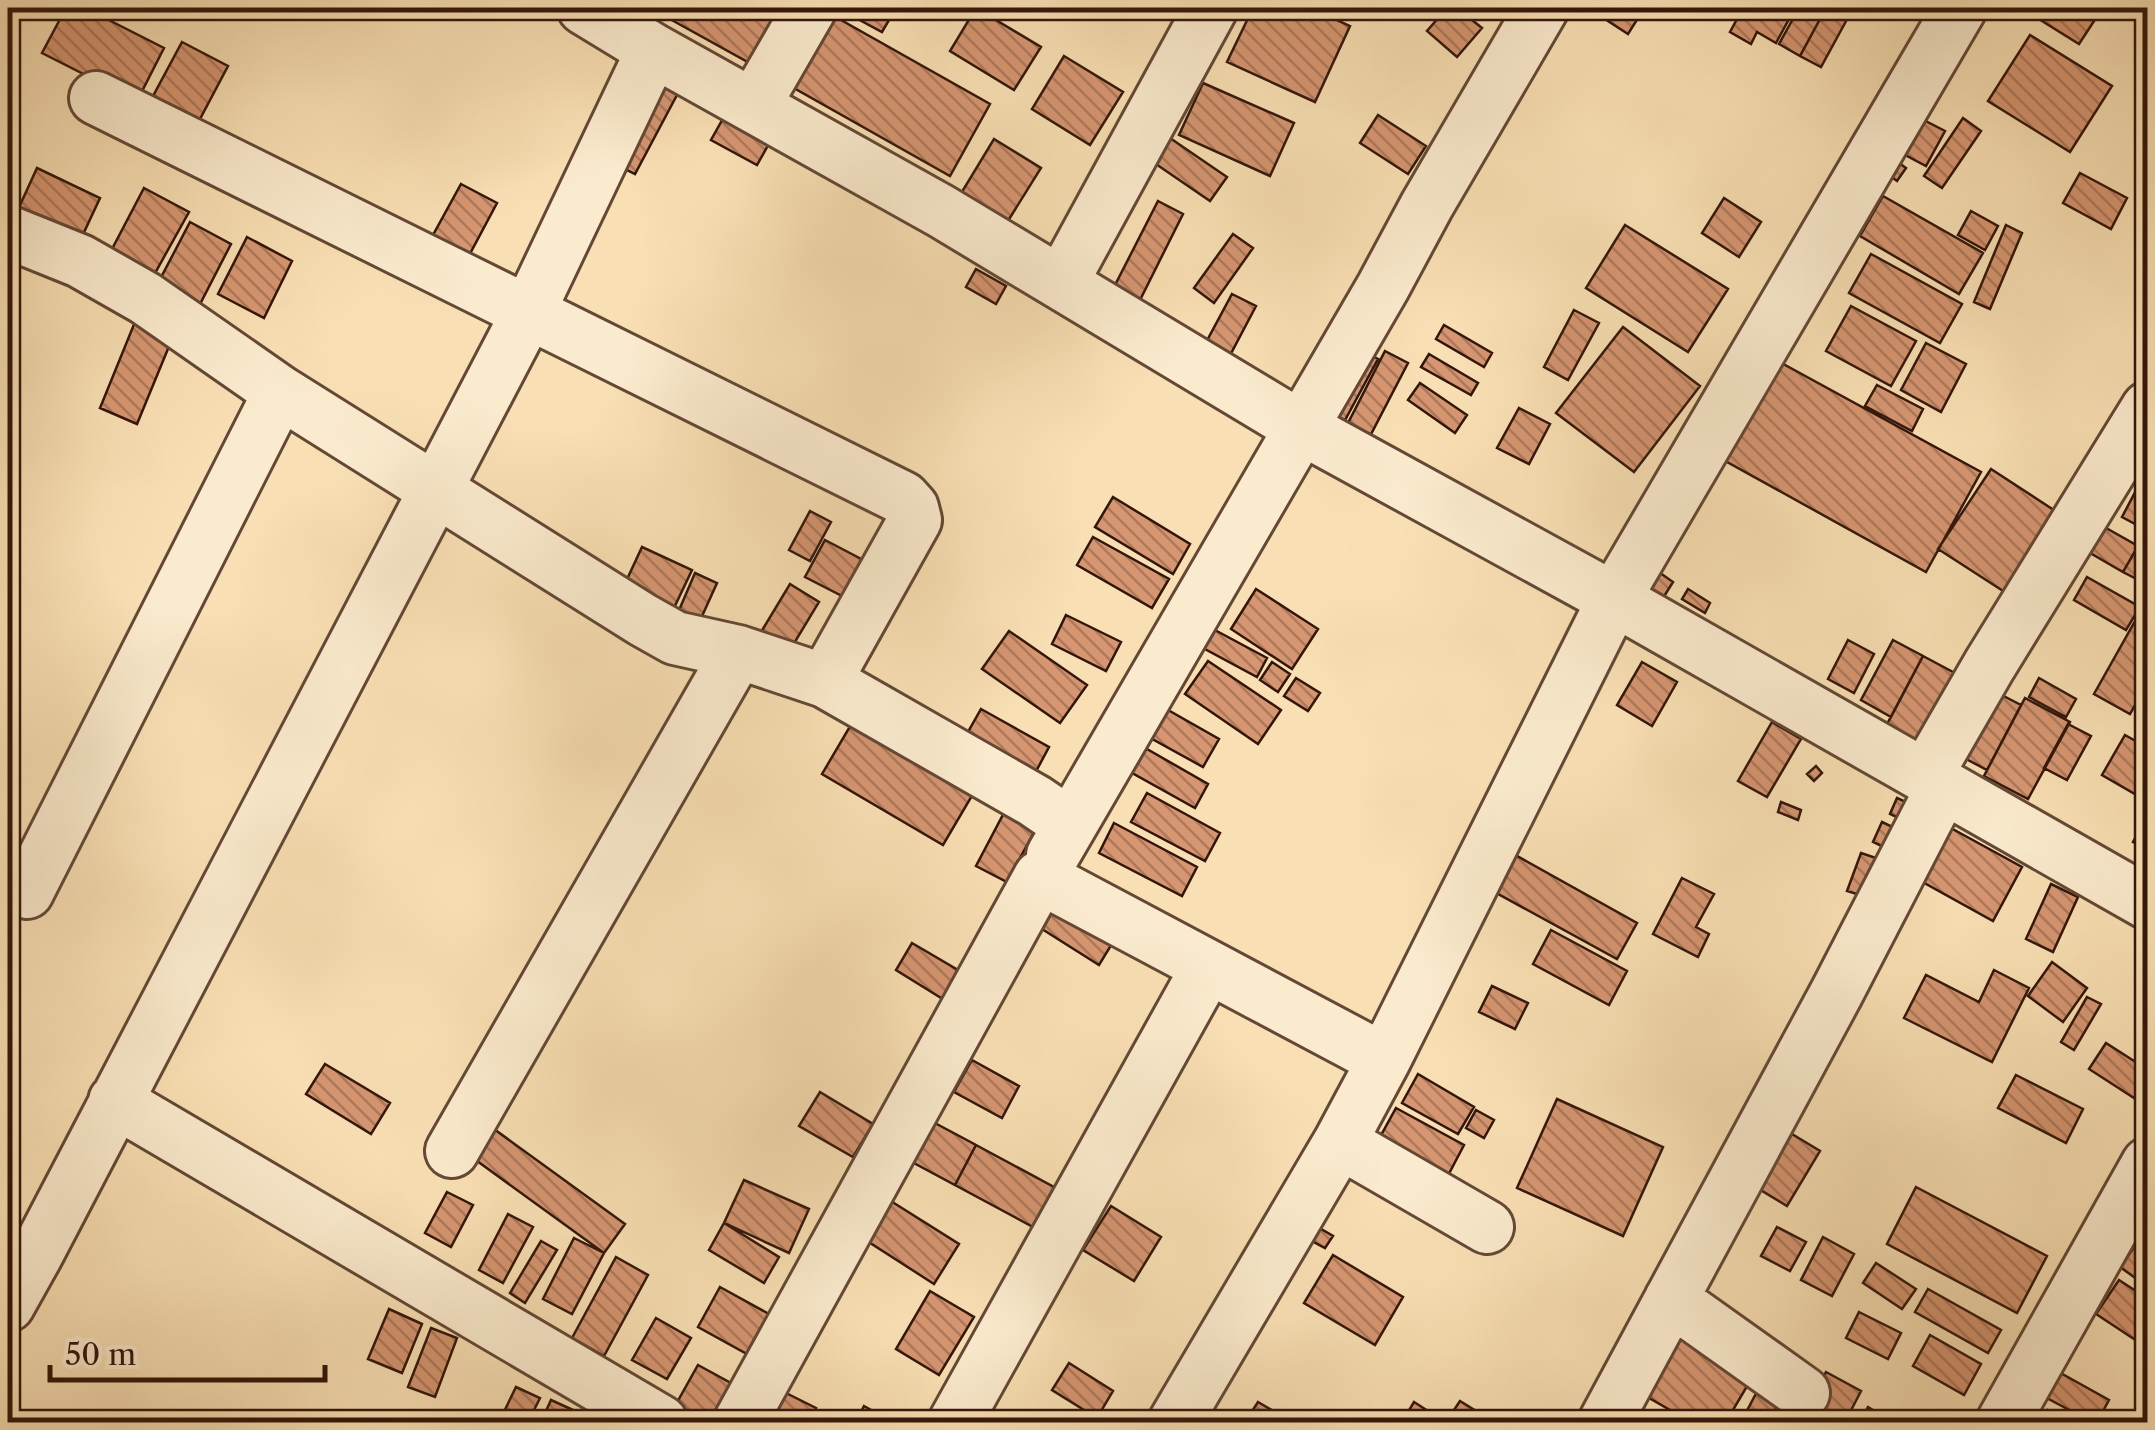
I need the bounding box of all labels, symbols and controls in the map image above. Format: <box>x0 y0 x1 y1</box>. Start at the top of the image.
scale bar <box>50 1320 325 1382</box>
text: 50 m <box>65 1336 136 1373</box>

